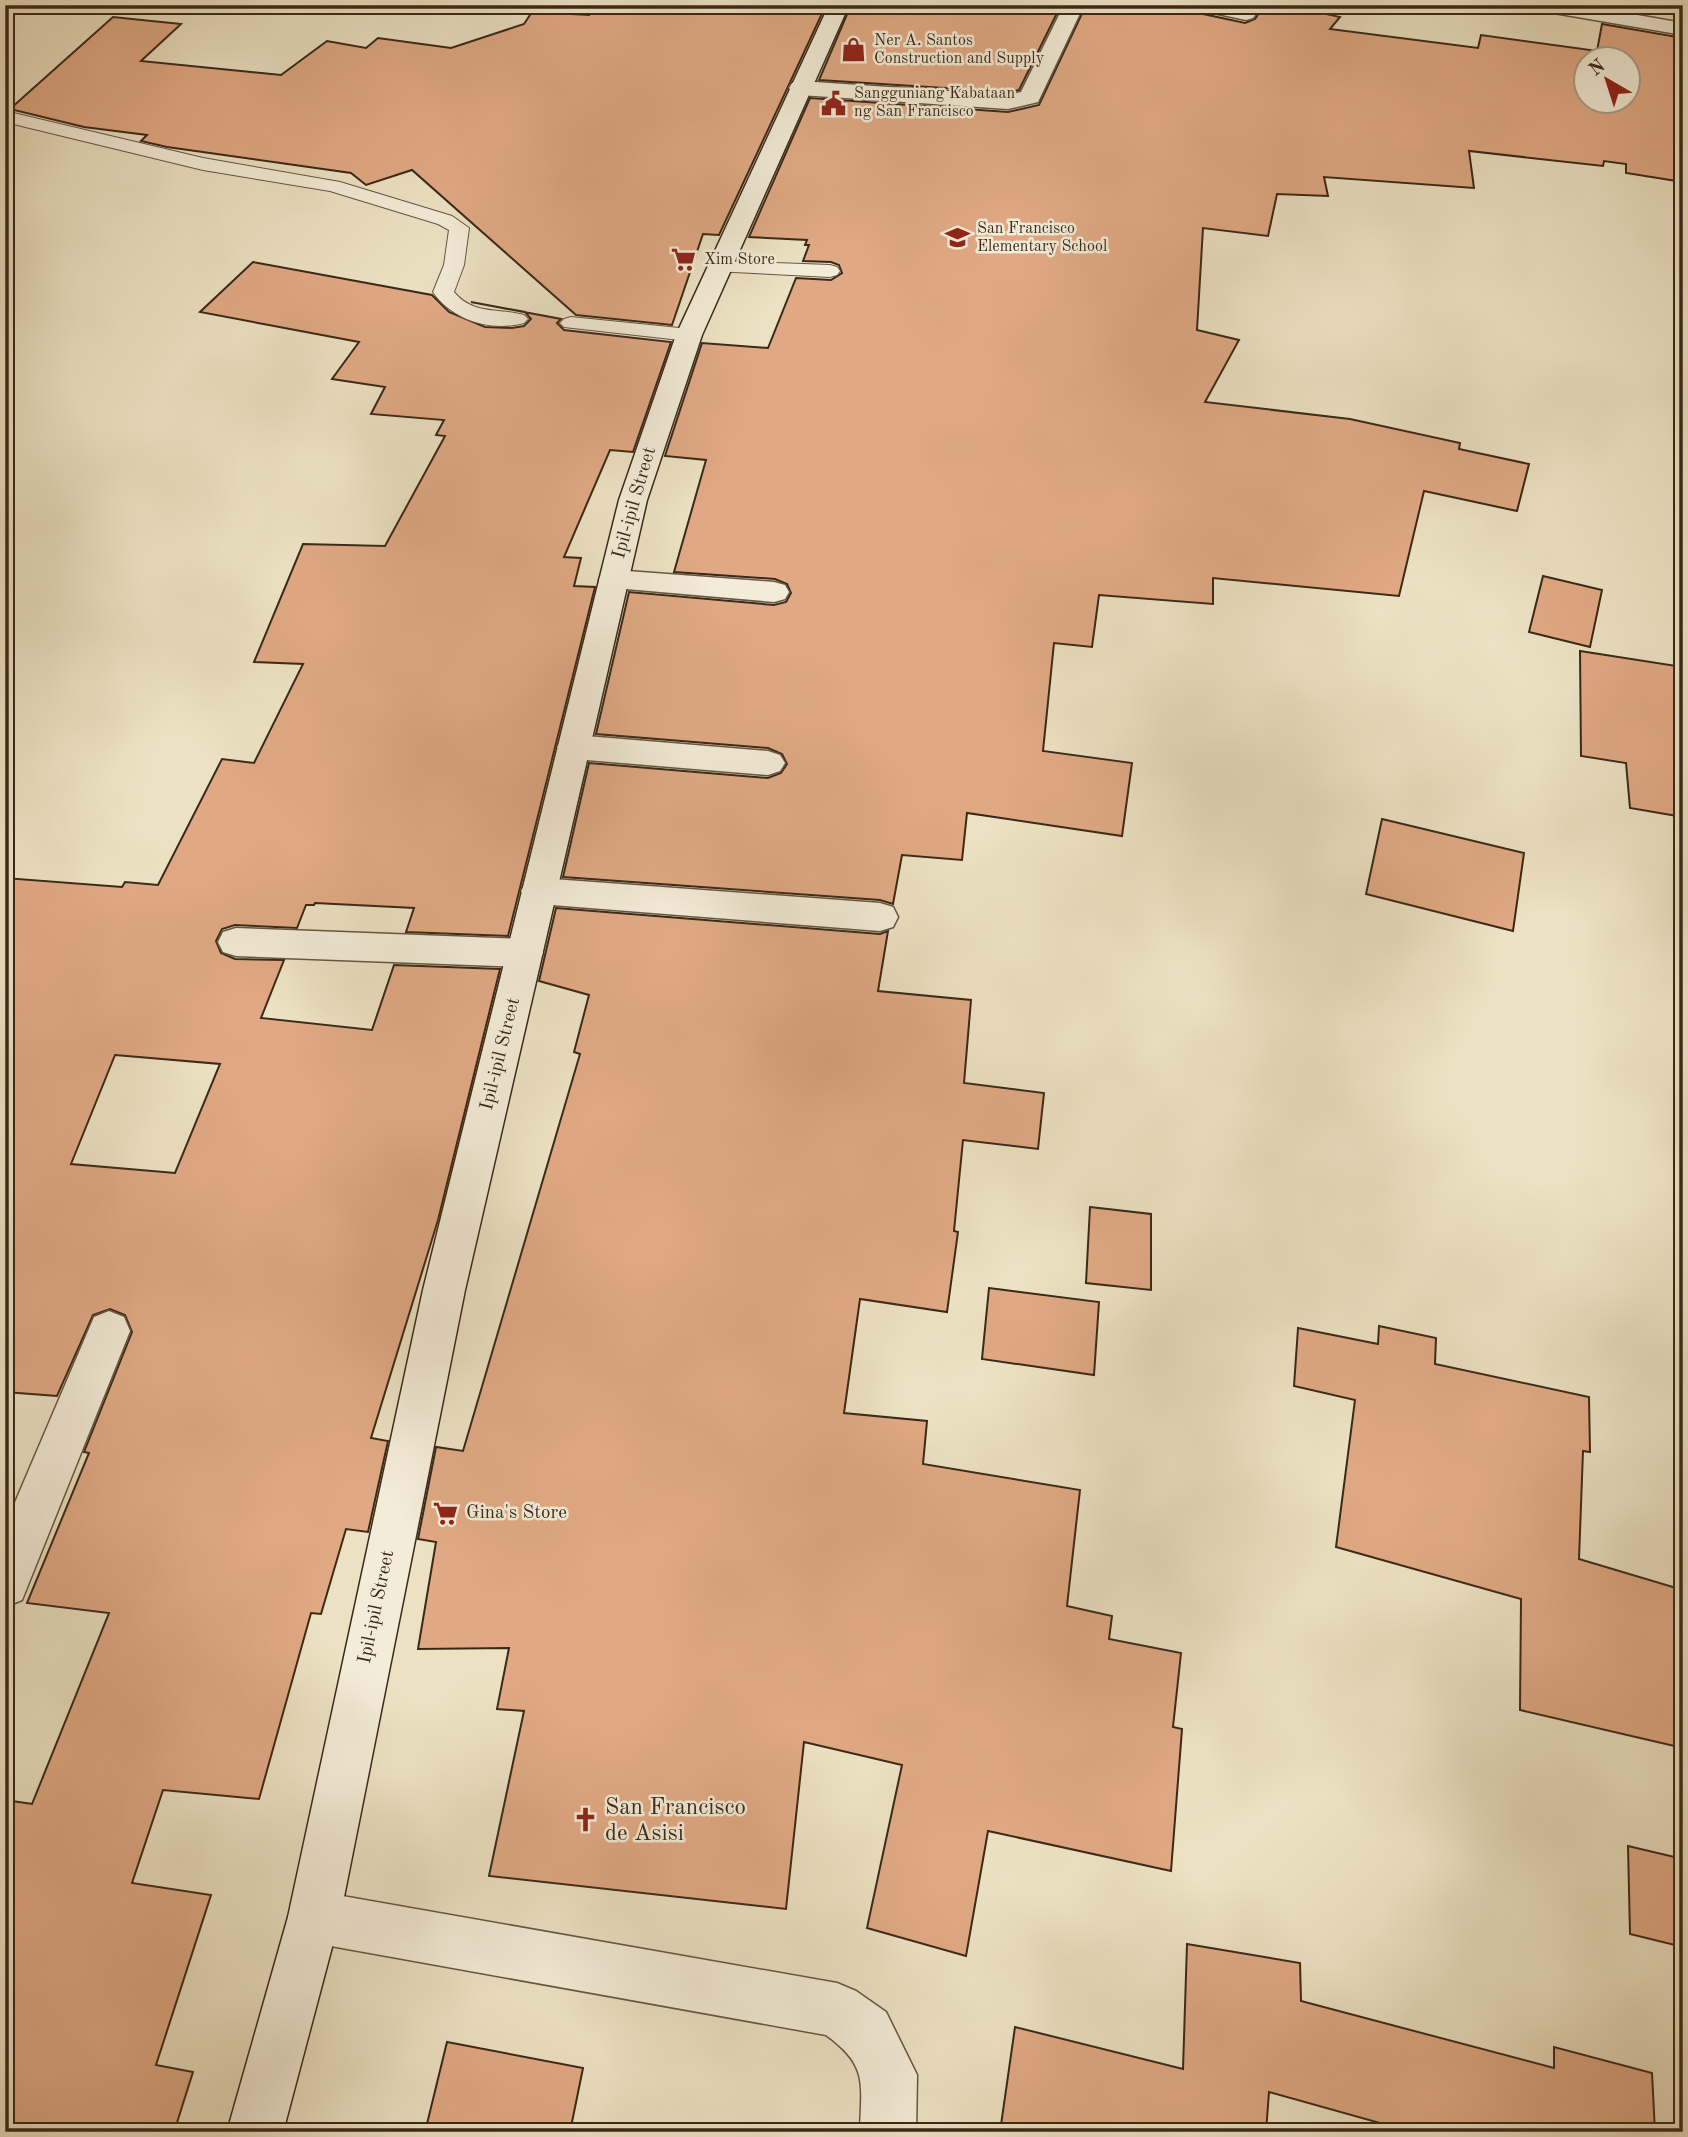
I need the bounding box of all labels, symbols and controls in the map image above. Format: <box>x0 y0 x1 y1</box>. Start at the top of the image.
place label: Ner A. Santos Construction and Supply <box>874 33 1045 67</box>
shop icon: Ner A. Santos Construction and Supply <box>840 36 868 64</box>
north arrow <box>1572 46 1642 116</box>
text: N <box>1586 56 1610 81</box>
place label: Sangguniang Kabataan ng San Francisco <box>854 86 1015 120</box>
public building icon: Sangguniang Kabataan ng San Francisco <box>820 89 848 117</box>
place label: San Francisco Elementary School <box>977 221 1107 255</box>
school or university icon: San Francisco Elementary School <box>943 224 971 252</box>
supermarket icon: Xim Store <box>670 246 698 274</box>
place label: Xim Store <box>704 252 775 268</box>
street label: Ipil-ipil Street <box>610 445 660 561</box>
street label: Ipil-ipil Street <box>478 996 524 1112</box>
supermarket icon: Gina's Store <box>432 1499 460 1527</box>
place label: Gina's Store <box>466 1504 567 1523</box>
street label: Ipil-ipil Street <box>356 1549 398 1665</box>
place label: San Francisco de Asisi <box>605 1796 746 1845</box>
church icon: San Francisco de Asisi <box>571 1806 599 1834</box>

